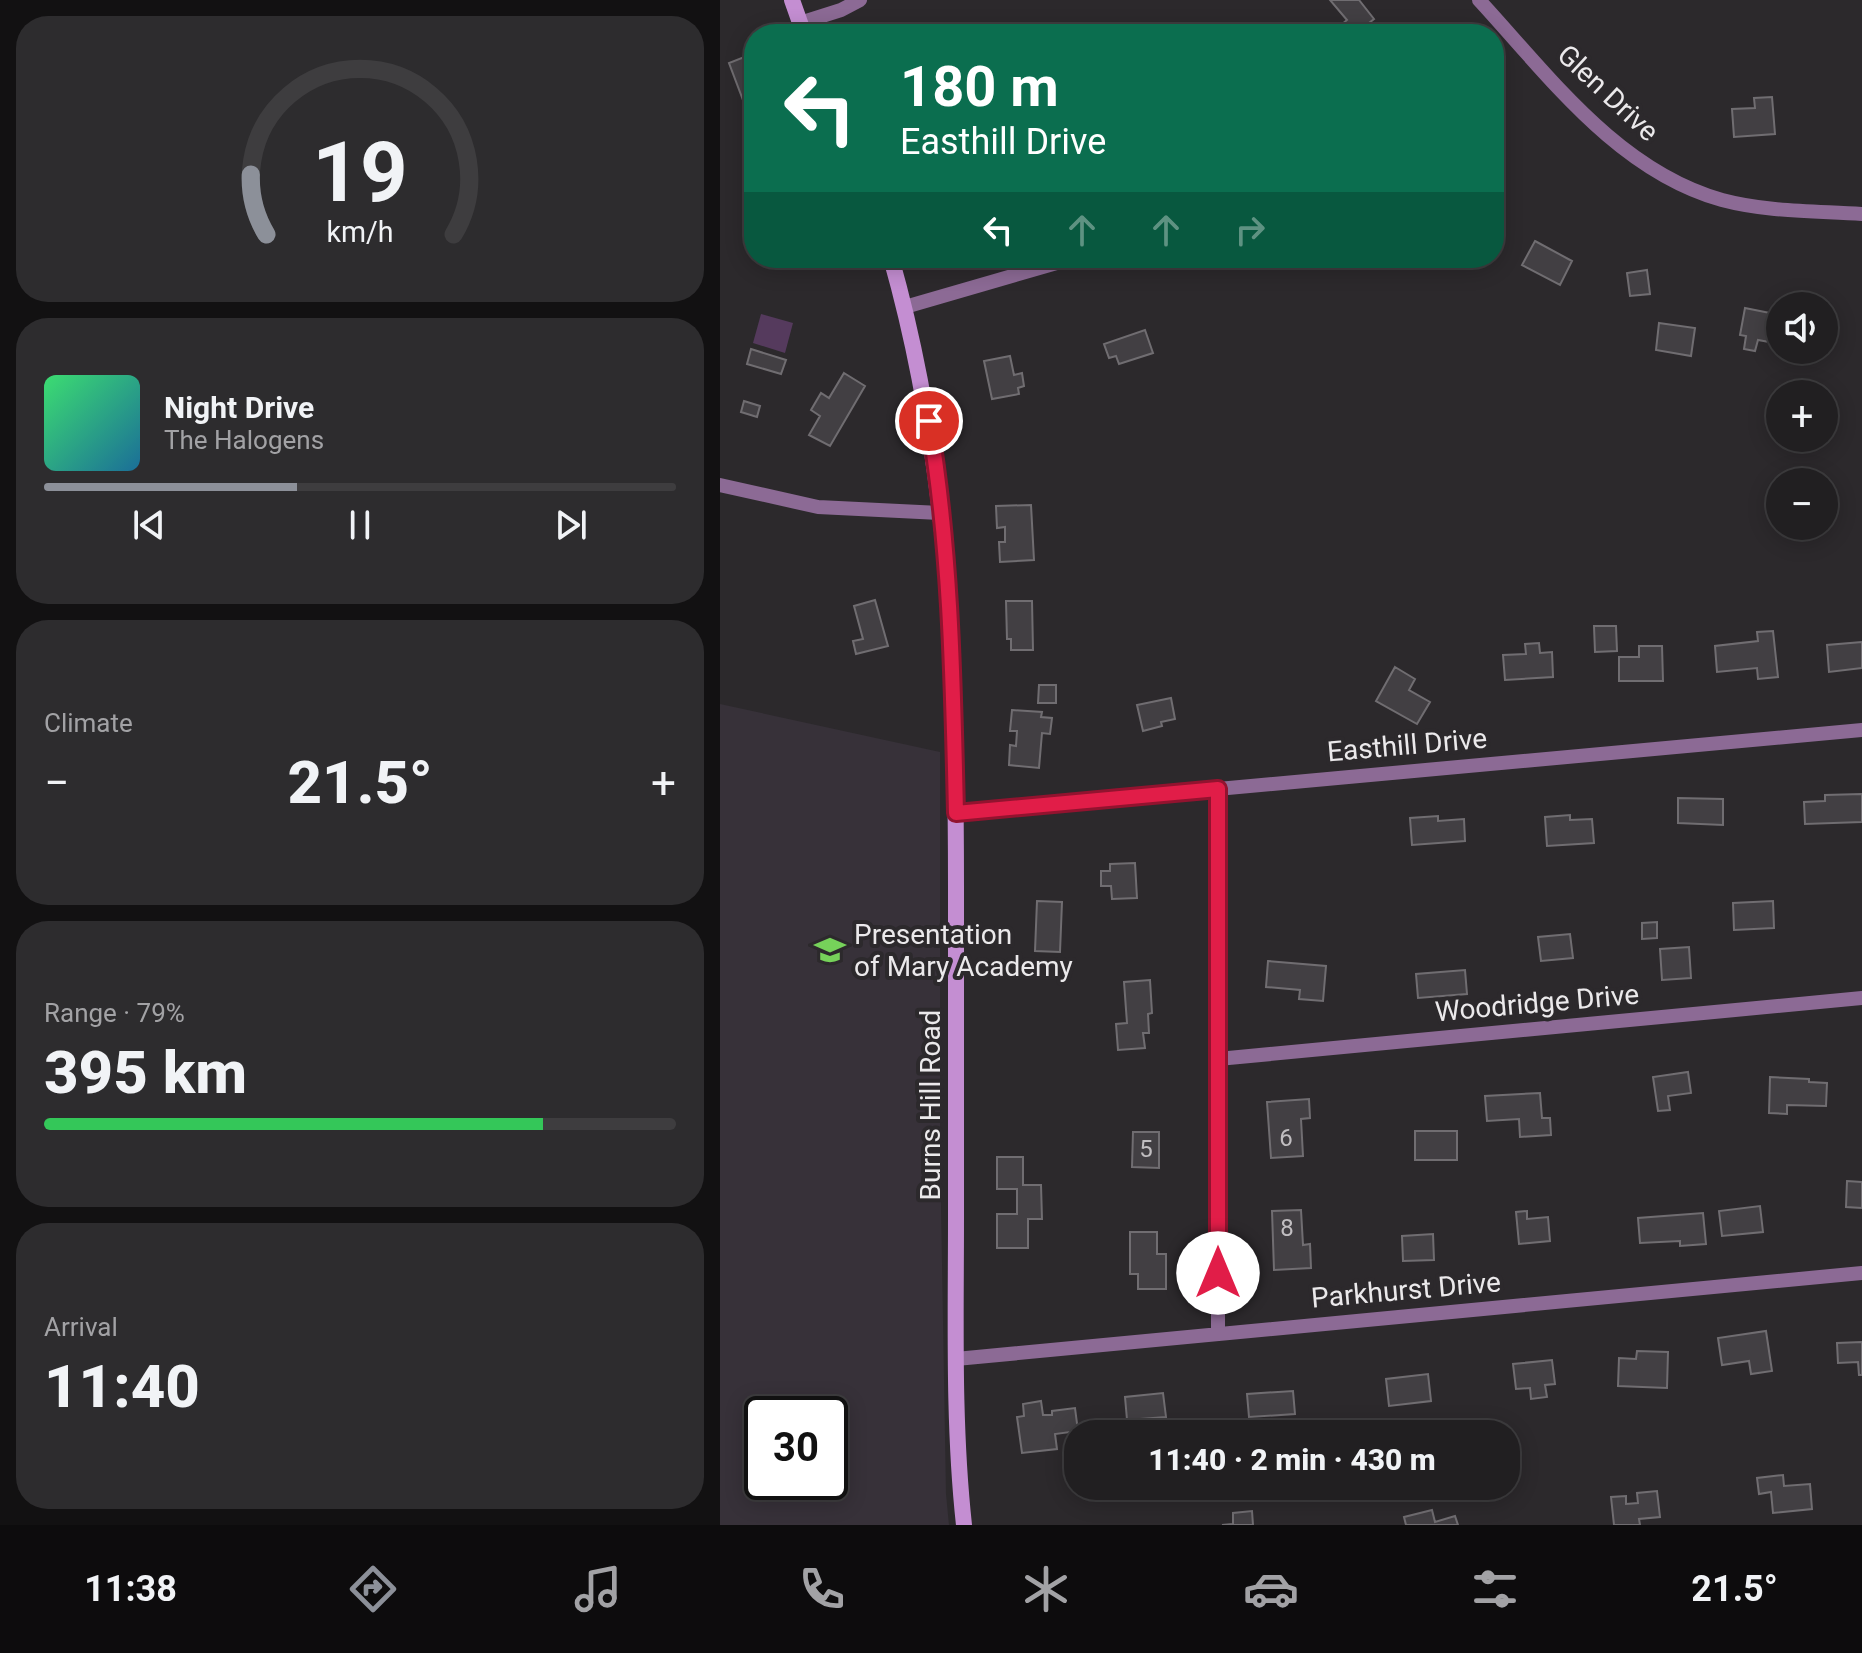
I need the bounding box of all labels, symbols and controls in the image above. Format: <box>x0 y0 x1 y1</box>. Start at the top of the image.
street label: Glen Drive <box>1551 38 1665 148</box>
text: 180 m <box>900 54 1059 120</box>
icon: left <box>768 56 872 160</box>
text: Easthill Drive <box>900 121 1106 163</box>
text: 19 <box>312 123 408 220</box>
icon: left <box>976 208 1020 252</box>
icon: ahead <box>1060 208 1104 252</box>
icon: ahead <box>1144 208 1188 252</box>
icon: right <box>1228 208 1272 252</box>
text: km/h <box>326 215 394 249</box>
map controls <box>1766 292 1838 540</box>
button: sound <box>1766 292 1838 364</box>
button: + <box>1766 380 1838 452</box>
pin <box>895 387 963 455</box>
text: Night Drive <box>164 390 314 425</box>
icon: arrive <box>907 399 951 443</box>
text: The Halogens <box>164 425 324 455</box>
button: − <box>1766 468 1838 540</box>
icon: previous <box>127 503 171 547</box>
icon: pause <box>338 503 382 547</box>
icon: next <box>549 503 593 547</box>
text: Climate <box>44 708 133 738</box>
street label: Easthill Drive <box>1326 722 1488 768</box>
text: 21.5° <box>288 747 433 818</box>
text: − <box>44 757 69 809</box>
text: + <box>651 757 676 809</box>
place label: Presentation of Mary Academy <box>854 918 1073 983</box>
school or university icon: Presentation of Mary Academy <box>813 933 847 967</box>
street label: Woodridge Drive <box>1434 978 1640 1028</box>
text: Range · 79% <box>44 998 185 1028</box>
street label: Burns Hill Road <box>914 1010 947 1200</box>
text: 395 km <box>44 1037 247 1108</box>
house number: 6 <box>1279 1124 1293 1152</box>
house number: 5 <box>1139 1135 1153 1163</box>
house number: 8 <box>1280 1214 1294 1242</box>
position arrow <box>1176 1231 1260 1315</box>
street label: Parkhurst Drive <box>1310 1265 1502 1315</box>
text: Arrival <box>44 1312 118 1342</box>
text: 11:40 <box>44 1351 200 1422</box>
speed limit sign: 30 <box>744 1396 848 1500</box>
text: 11:40 · 2 min · 430 m <box>1148 1442 1436 1477</box>
icon: directions <box>345 1561 401 1617</box>
icon: music <box>570 1561 626 1617</box>
icon: phone <box>794 1561 850 1617</box>
icon: climate <box>1018 1561 1074 1617</box>
icon: car <box>1243 1561 1299 1617</box>
icon: filters <box>1467 1561 1523 1617</box>
text: 11:38 <box>84 1568 177 1610</box>
text: 21.5° <box>1691 1568 1778 1610</box>

